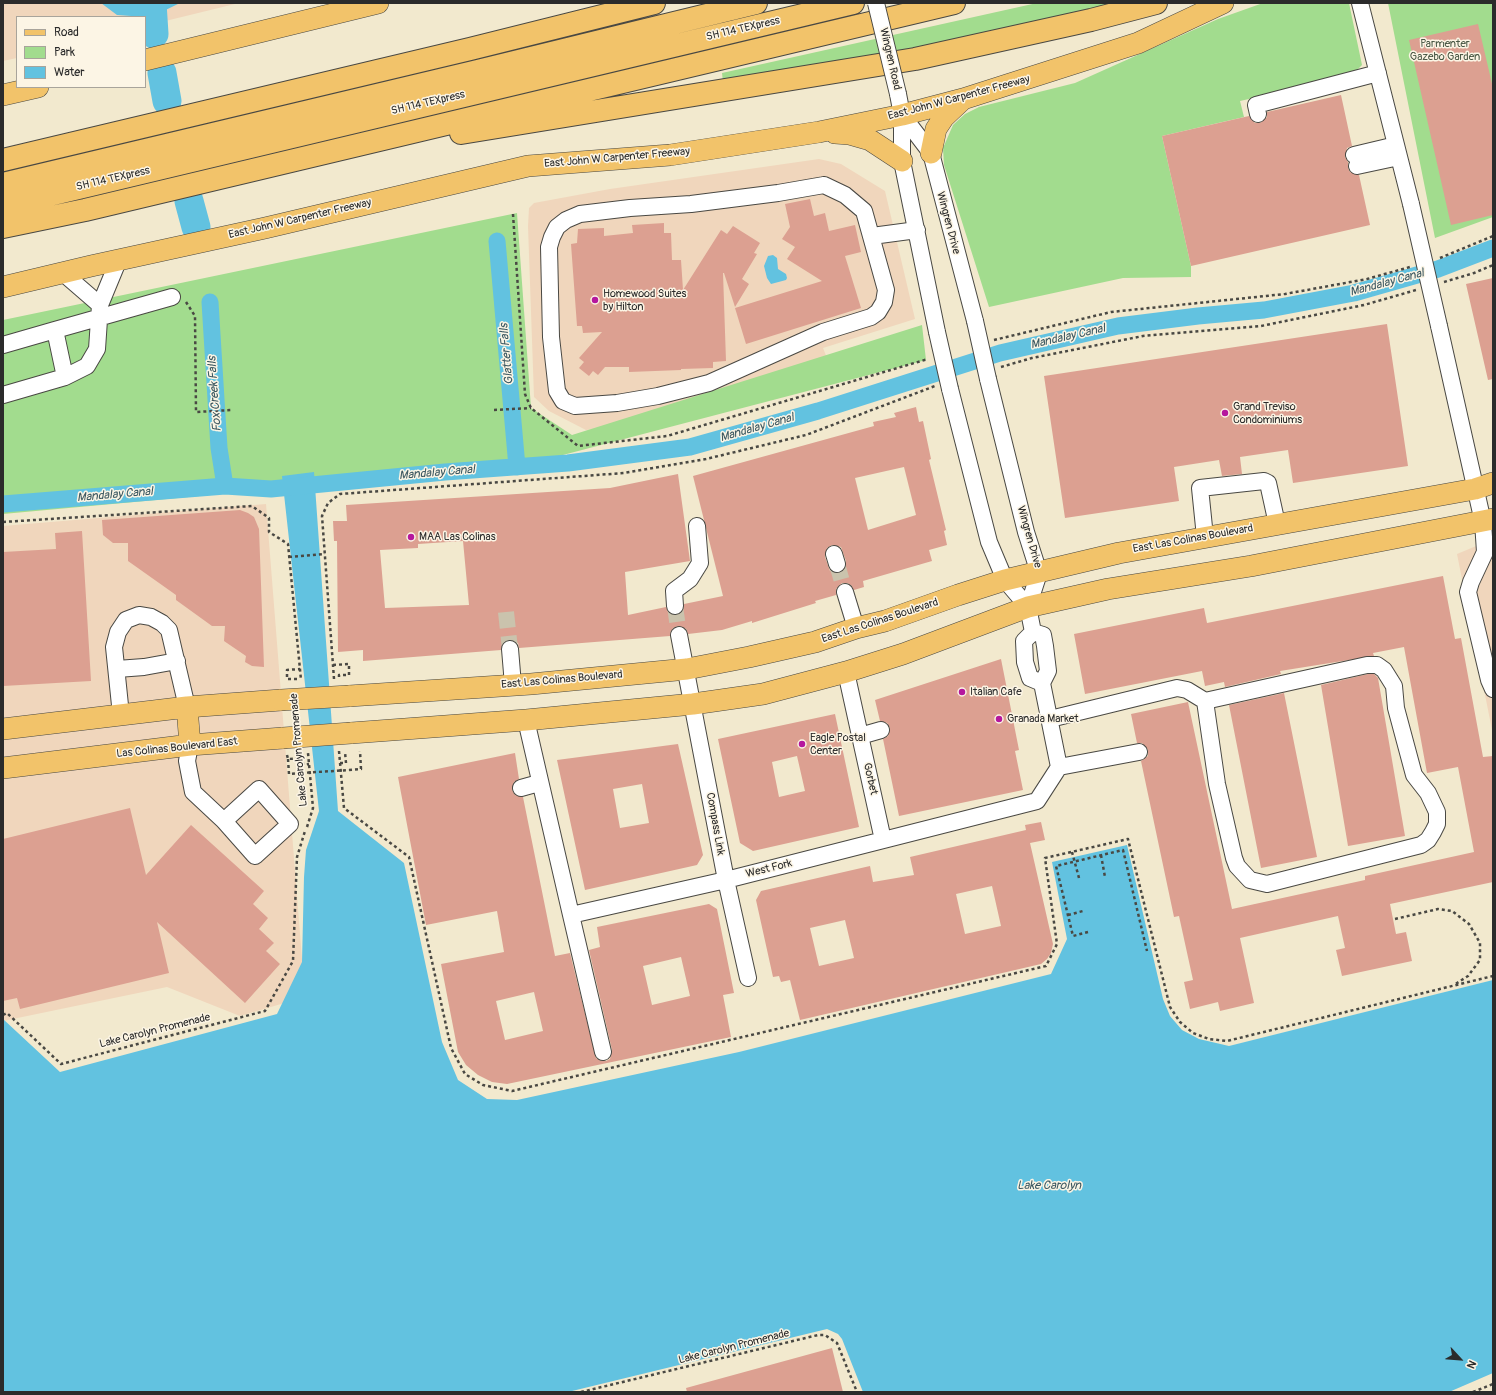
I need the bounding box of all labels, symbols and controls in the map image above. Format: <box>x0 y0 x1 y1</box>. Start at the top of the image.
street label: SH 114 TEXpress <box>705 14 781 44</box>
legend <box>16 16 146 88</box>
text: Road <box>54 25 79 40</box>
street label: Wingren Road <box>876 27 904 91</box>
park label: Parmenter Gazebo Garden <box>1410 37 1480 63</box>
text: Park <box>54 45 75 60</box>
text: Water <box>54 65 85 80</box>
street label: East John W Carpenter Freeway <box>887 73 1031 123</box>
street label: SH 114 TEXpress <box>390 88 466 118</box>
street label: East John W Carpenter Freeway <box>544 145 690 171</box>
street label: SH 114 TEXpress <box>75 164 151 194</box>
street label: Wingren Drive <box>933 190 963 256</box>
street label: East John W Carpenter Freeway <box>227 196 373 242</box>
water label: Mandalay Canal <box>1348 266 1426 300</box>
place label: Homewood Suites by Hilton <box>603 287 686 313</box>
marker: Homewood Suites by Hilton <box>590 295 600 305</box>
water label: Mandalay Canal <box>1029 321 1107 353</box>
water label: Glatter Falls <box>497 323 517 385</box>
water label: Fox Creek Falls <box>205 356 225 432</box>
place label: Grand Treviso Condominiums <box>1233 400 1302 426</box>
marker: Grand Treviso Condominiums <box>1220 408 1230 418</box>
water label: Mandalay Canal <box>718 411 796 445</box>
water label: Mandalay Canal <box>398 463 476 483</box>
water label: Mandalay Canal <box>76 485 154 505</box>
street label: Wingren Drive <box>1014 504 1044 570</box>
street label: East Las Colinas Boulevard <box>1132 522 1254 556</box>
place label: MAA Las Colinas <box>419 530 496 544</box>
marker: MAA Las Colinas <box>406 532 416 542</box>
street label: East Las Colinas Boulevard <box>820 596 940 646</box>
street label: East Las Colinas Boulevard <box>501 668 623 692</box>
place label: Italian Cafe <box>970 685 1022 699</box>
marker: Italian Cafe <box>957 687 967 697</box>
street label: Lake Carolyn Promenade <box>287 693 311 807</box>
place label: Granada Market <box>1007 712 1079 726</box>
marker: Granada Market <box>994 714 1004 724</box>
place label: Eagle Postal Center <box>810 731 866 757</box>
street label: Las Colinas Boulevard East <box>116 735 238 761</box>
marker: Eagle Postal Center <box>797 739 807 749</box>
street label: Gorbet <box>860 762 880 796</box>
street label: Compass Link <box>703 792 727 856</box>
street label: West Fork <box>745 857 793 881</box>
street label: Lake Carolyn Promenade <box>98 1011 212 1051</box>
water label: Lake Carolyn <box>1017 1179 1081 1193</box>
street label: Lake Carolyn Promenade <box>677 1327 791 1367</box>
north arrow <box>1440 1339 1480 1379</box>
text: N <box>1464 1358 1479 1371</box>

